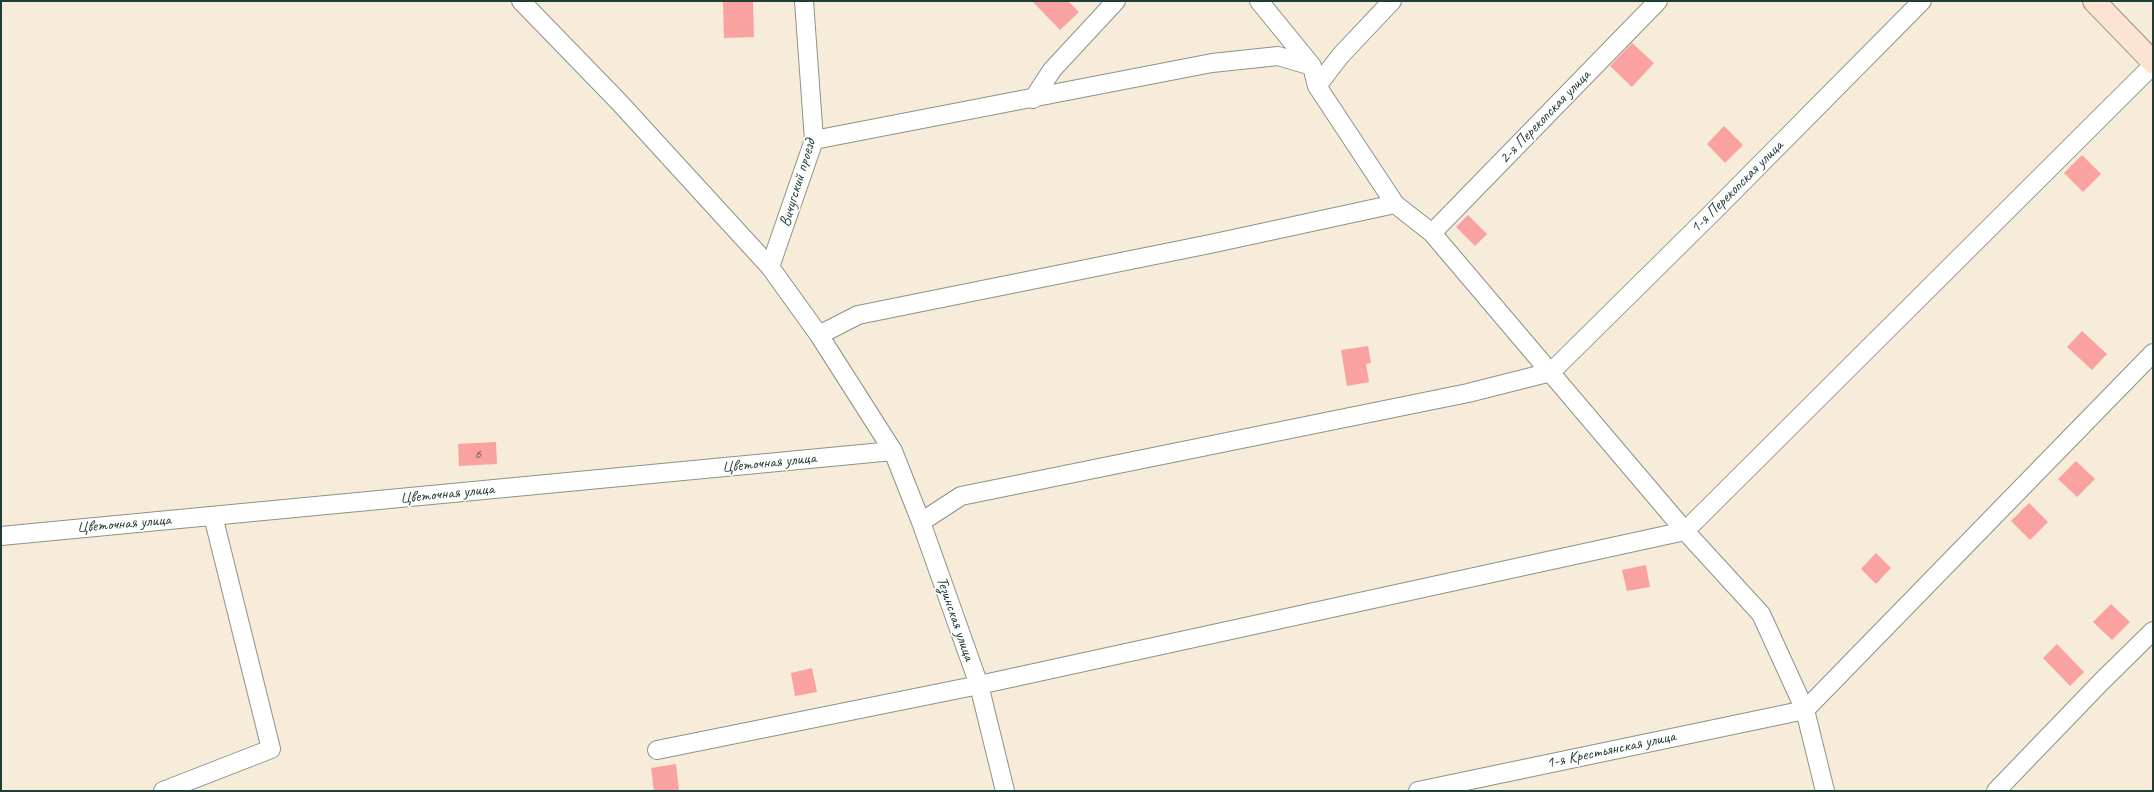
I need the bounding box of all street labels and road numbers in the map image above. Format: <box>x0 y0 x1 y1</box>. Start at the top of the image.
street label: 2-я Перекопская улица <box>1495 66 1595 168</box>
street label: Вичугский проезд <box>776 137 820 229</box>
street label: 1-я Перекопская улица <box>1687 137 1787 237</box>
street label: Цветочная улица <box>721 449 817 477</box>
street label: Цветочная улица <box>399 480 495 508</box>
street label: Цветочная улица <box>76 510 172 538</box>
street label: Тезинская улица <box>932 575 978 663</box>
street label: 1-я Крестьянская улица <box>1545 727 1677 773</box>

